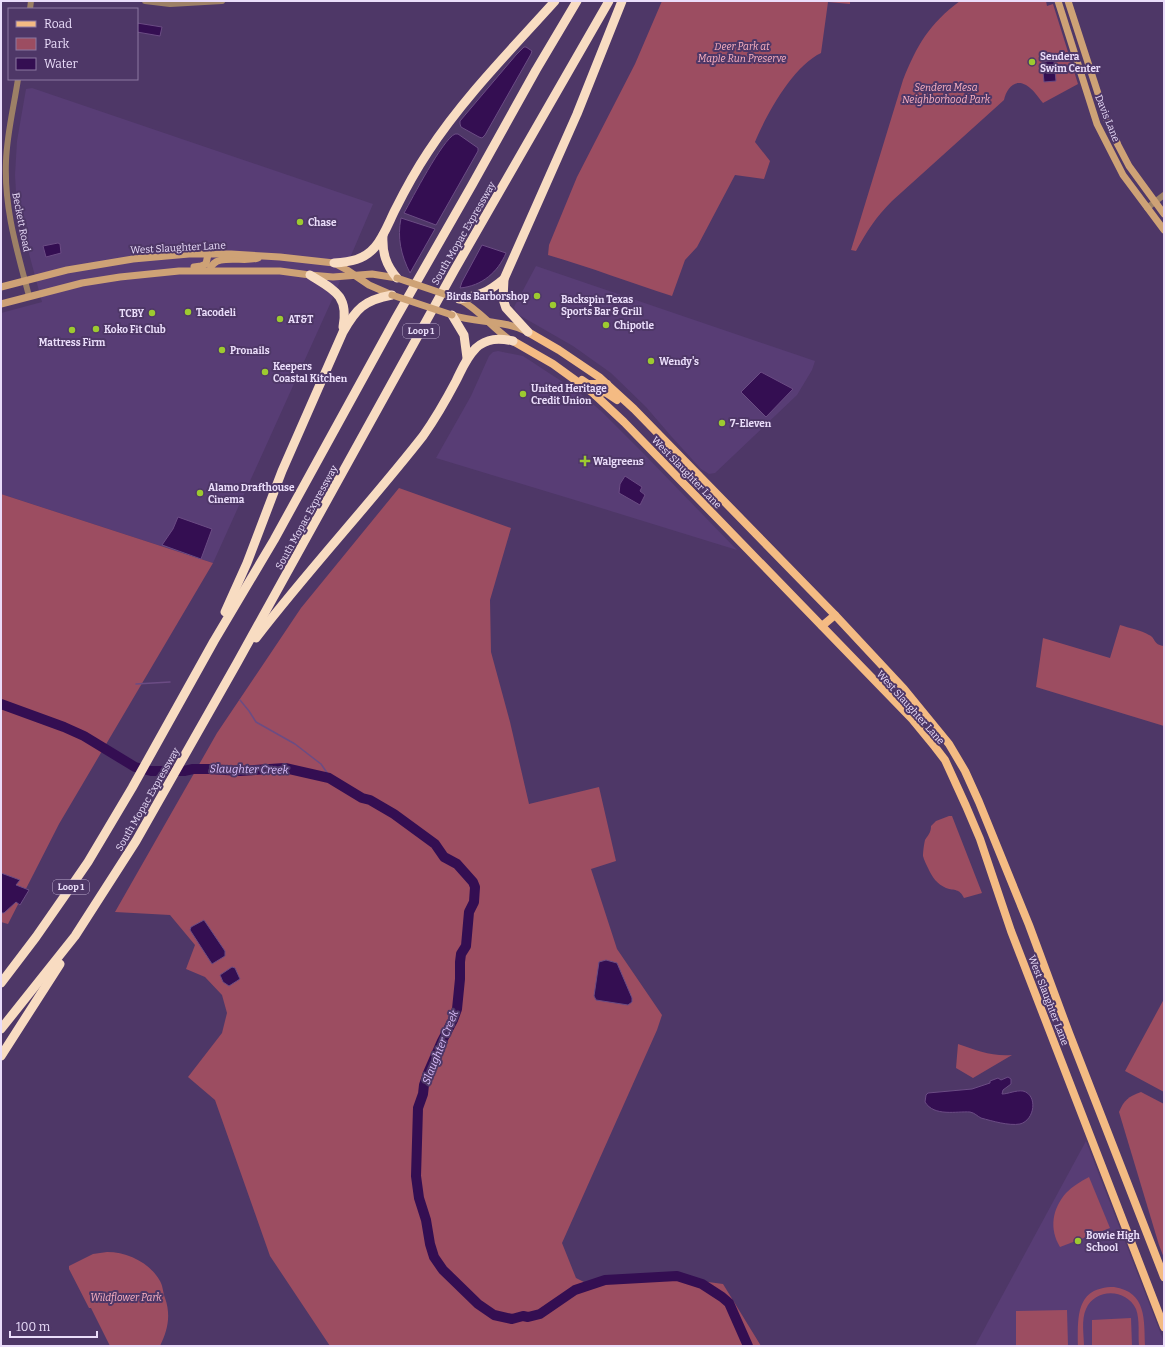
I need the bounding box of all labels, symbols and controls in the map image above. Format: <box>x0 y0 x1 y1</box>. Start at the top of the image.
legend <box>8 8 138 80</box>
text: Road <box>44 17 72 31</box>
text: Park <box>44 37 70 51</box>
park label: Deer Park at Maple Run Preserve <box>698 41 786 65</box>
place label: Sendera Swim Center <box>1040 51 1101 75</box>
text: Water <box>44 57 79 71</box>
marker: Sendera Swim Center <box>1027 57 1037 67</box>
park label: Sendera Mesa Neighborhood Park <box>902 82 991 106</box>
street label: Davis Lane <box>1092 93 1122 144</box>
street label: South Mopac Expressway <box>429 179 499 287</box>
street label: Beckett Road <box>9 191 33 253</box>
marker: Chase <box>295 217 305 227</box>
place label: Chase <box>308 217 337 229</box>
street label: West Slaughter Lane <box>130 240 226 256</box>
place label: Birds Barborshop <box>446 291 529 303</box>
marker: Birds Barborshop <box>532 291 542 301</box>
place label: Backspin Texas Sports Bar & Grill <box>561 294 642 318</box>
marker: Backspin Texas Sports Bar & Grill <box>548 300 558 310</box>
marker: Tacodeli <box>183 307 193 317</box>
place label: Tacodeli <box>196 307 237 319</box>
place label: TCBY <box>119 308 145 320</box>
marker: TCBY <box>147 308 157 318</box>
marker: AT&T <box>275 314 285 324</box>
place label: AT&T <box>288 314 313 326</box>
marker: Chipotle <box>601 320 611 330</box>
place label: Chipotle <box>614 320 654 332</box>
marker: Koko Fit Club <box>91 324 101 334</box>
place label: Koko Fit Club <box>104 324 166 336</box>
road number: Loop 1 <box>403 324 439 338</box>
marker: Mattress Firm <box>67 325 77 335</box>
place label: Mattress Firm <box>39 337 106 349</box>
marker: Pronails <box>217 345 227 355</box>
place label: Pronails <box>230 345 270 357</box>
marker: Wendy's <box>646 356 656 366</box>
place label: Wendy's <box>659 356 699 368</box>
place label: Keepers Coastal Kitchen <box>273 361 348 385</box>
marker: Keepers Coastal Kitchen <box>260 367 270 377</box>
place label: United Heritage Credit Union <box>531 383 607 407</box>
marker: United Heritage Credit Union <box>518 389 528 399</box>
marker: 7-Eleven <box>717 418 727 428</box>
place label: 7-Eleven <box>730 418 772 430</box>
street label: West Slaughter Lane <box>649 434 724 511</box>
marker: Walgreens <box>580 456 590 466</box>
place label: Walgreens <box>593 456 644 468</box>
street label: South Mopac Expressway <box>273 463 341 572</box>
place label: Alamo Drafthouse Cinema <box>208 482 295 506</box>
marker: Alamo Drafthouse Cinema <box>195 488 205 498</box>
street label: West Slaughter Lane <box>874 668 947 747</box>
street label: South Mopac Expressway <box>113 745 183 853</box>
water label: Slaughter Creek <box>209 762 290 777</box>
road number: Loop 1 <box>53 880 89 894</box>
street label: West Slaughter Lane <box>1025 954 1071 1047</box>
water label: Slaughter Creek <box>420 1007 462 1086</box>
place label: Bowie High School <box>1086 1230 1141 1254</box>
marker: Bowie High School <box>1073 1236 1083 1246</box>
park label: Wildflower Park <box>90 1292 162 1304</box>
scale bar <box>10 1313 97 1339</box>
text: 100 m <box>16 1320 51 1334</box>

